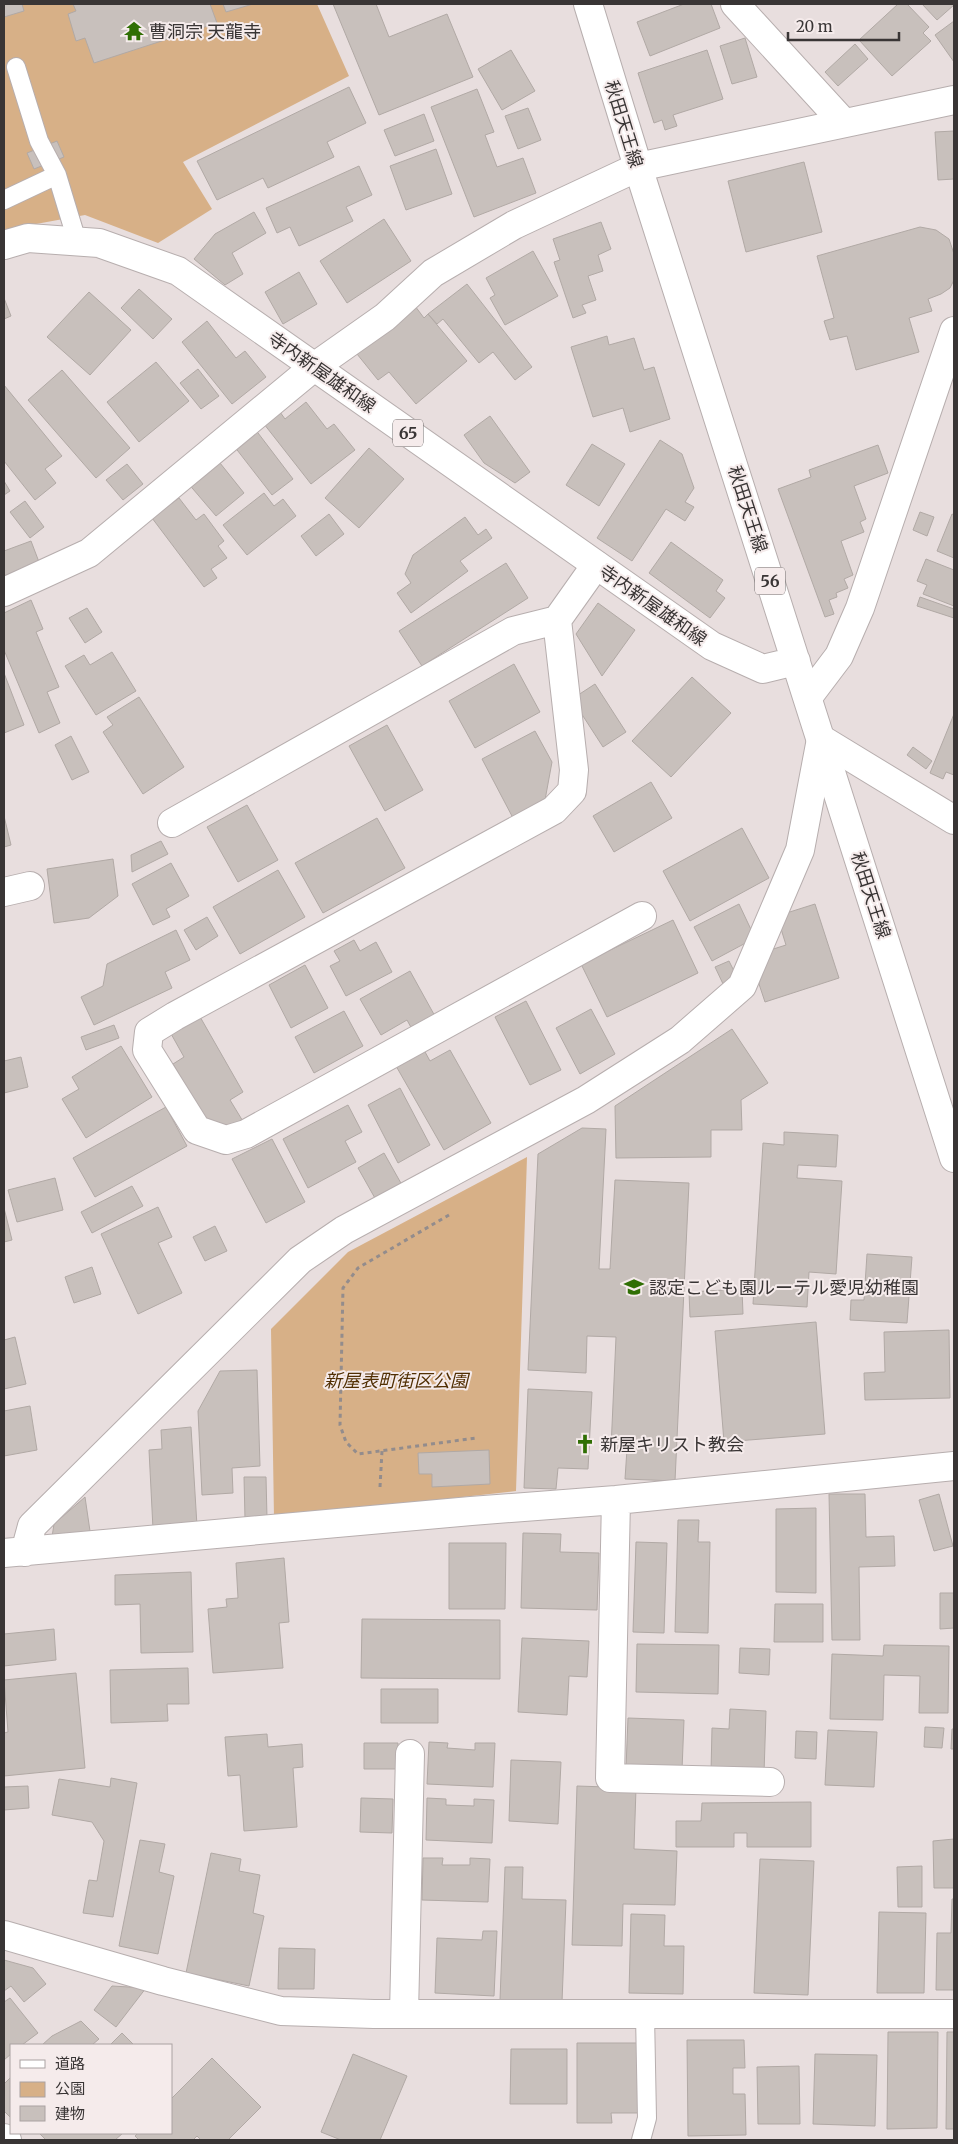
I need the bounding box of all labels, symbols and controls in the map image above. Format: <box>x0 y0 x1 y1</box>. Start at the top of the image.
scale bar <box>788 10 899 42</box>
text: 20 m <box>796 17 833 36</box>
temple icon: 曹洞宗 天龍寺 <box>123 20 145 42</box>
place label: 曹洞宗 天龍寺 <box>149 20 261 43</box>
street label: 秋田天王線 <box>600 78 648 170</box>
street label: 寺内新屋雄和線 <box>264 326 380 418</box>
road number: 65 <box>393 419 423 446</box>
street label: 秋田天王線 <box>723 463 773 555</box>
street label: 寺内新屋雄和線 <box>595 559 711 651</box>
road number: 56 <box>755 568 785 594</box>
street label: 秋田天王線 <box>846 849 896 941</box>
school or university icon: 認定こども園ルーテル愛児幼稚園 <box>623 1276 645 1298</box>
place label: 認定こども園ルーテル愛児幼稚園 <box>649 1276 919 1299</box>
park label: 新屋表町街区公園 <box>324 1369 471 1392</box>
church icon: 新屋キリスト教会 <box>574 1433 596 1455</box>
place label: 新屋キリスト教会 <box>600 1433 744 1456</box>
legend <box>10 2044 172 2134</box>
text: 道路 <box>55 2054 85 2073</box>
text: 公園 <box>55 2079 85 2098</box>
text: 建物 <box>55 2104 85 2123</box>

